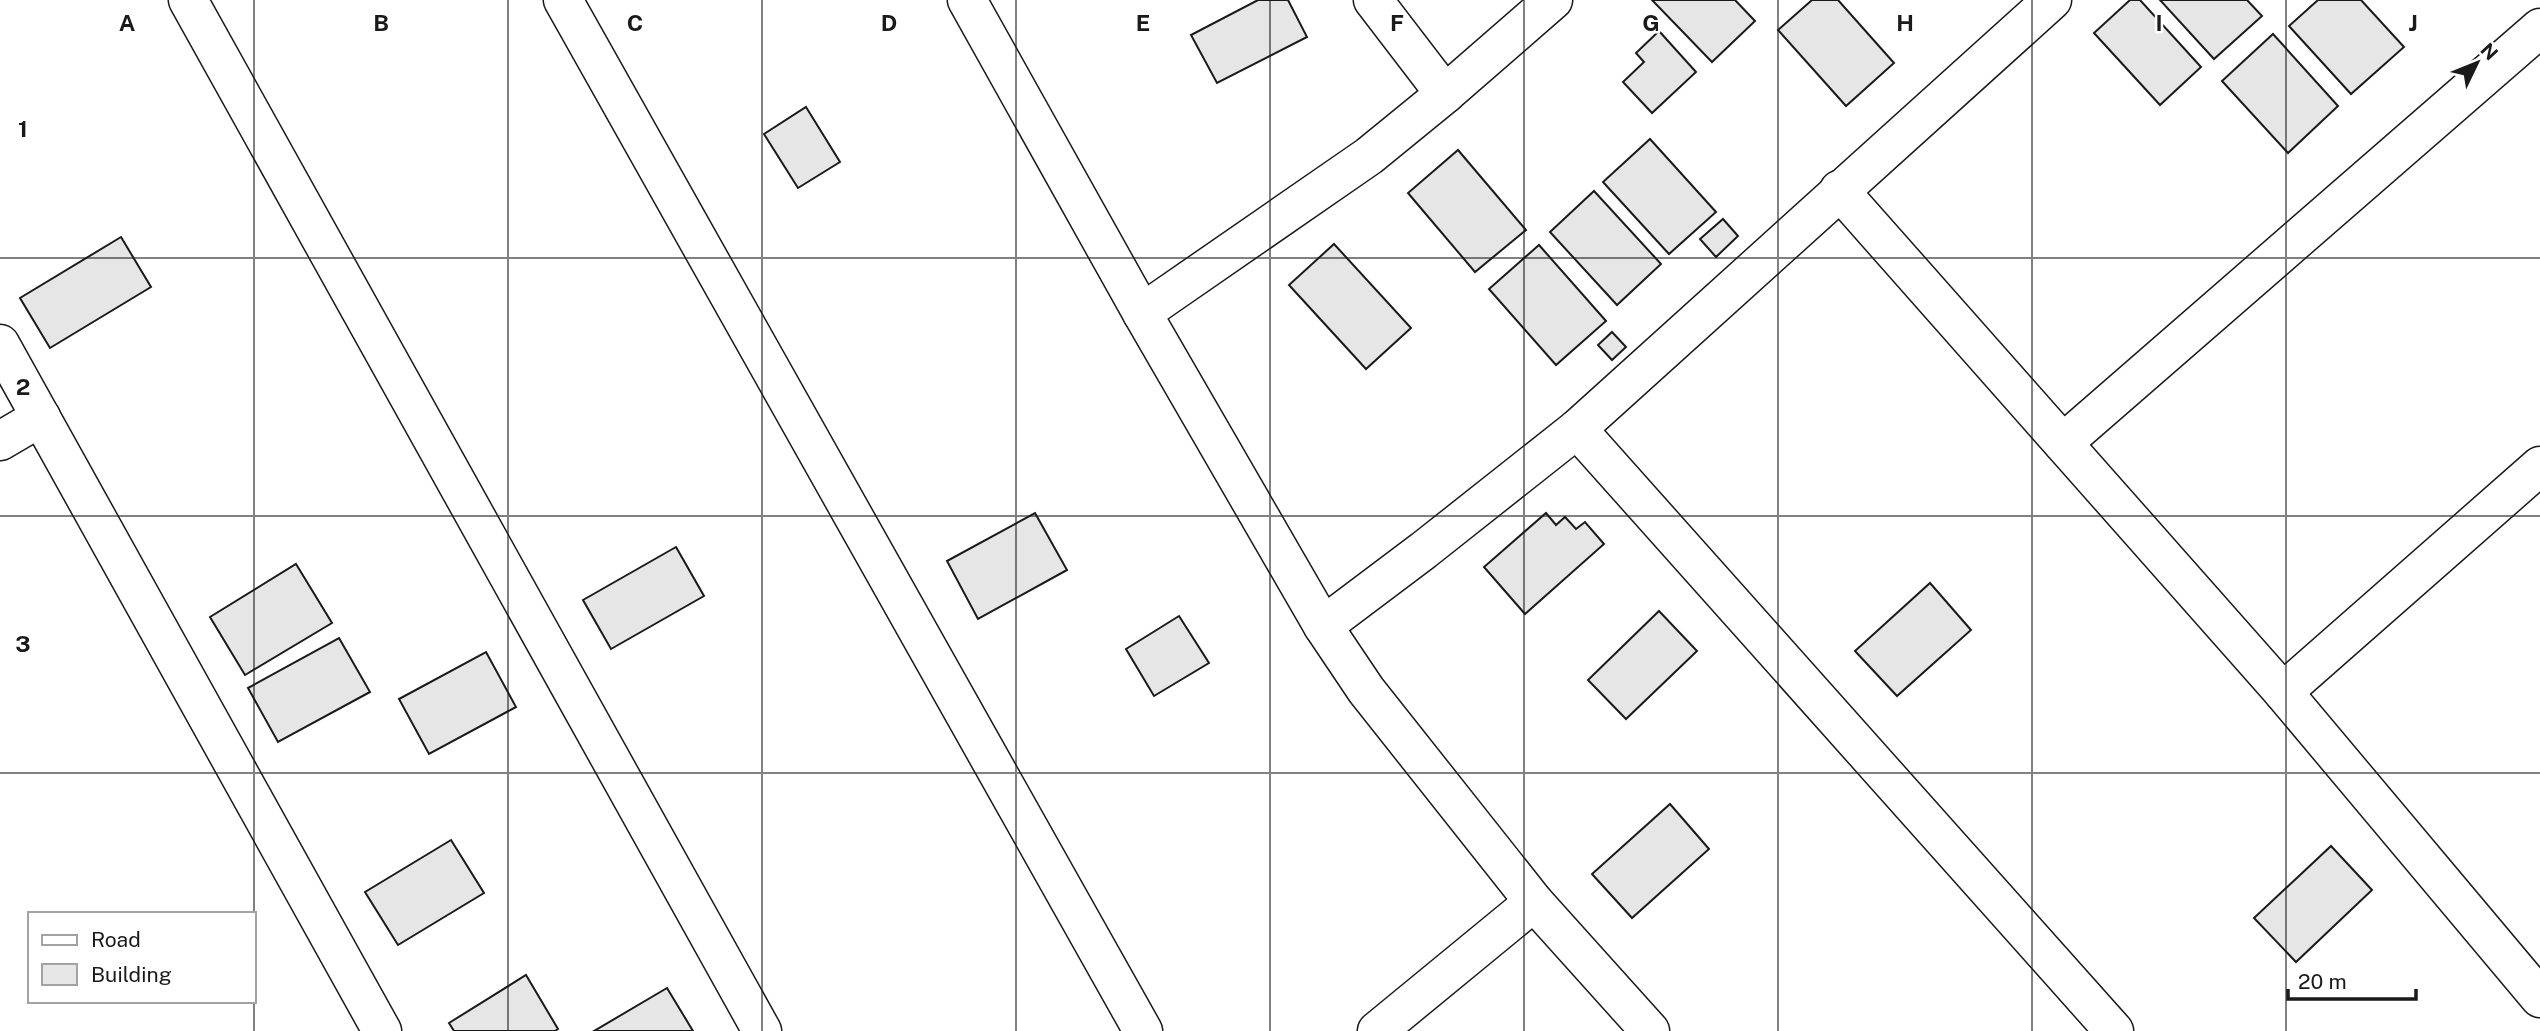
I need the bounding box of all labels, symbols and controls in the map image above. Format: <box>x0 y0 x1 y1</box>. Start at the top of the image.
text: A <box>119 9 136 36</box>
text: B <box>373 9 389 36</box>
text: C <box>627 9 643 36</box>
text: D <box>881 9 897 36</box>
text: E <box>1136 9 1150 36</box>
text: F <box>1390 9 1404 36</box>
text: G <box>1642 9 1660 36</box>
text: H <box>1896 9 1914 36</box>
text: I <box>2155 9 2163 36</box>
text: J <box>2408 9 2418 36</box>
north arrow <box>2442 28 2512 98</box>
text: N <box>2476 38 2503 64</box>
text: 1 <box>18 115 28 142</box>
text: 2 <box>16 373 30 400</box>
text: 3 <box>15 630 31 657</box>
legend <box>28 912 256 1003</box>
text: Road <box>91 927 141 952</box>
scale bar <box>2288 958 2416 1002</box>
text: Building <box>91 962 172 987</box>
text: 20 m <box>2298 969 2347 994</box>

